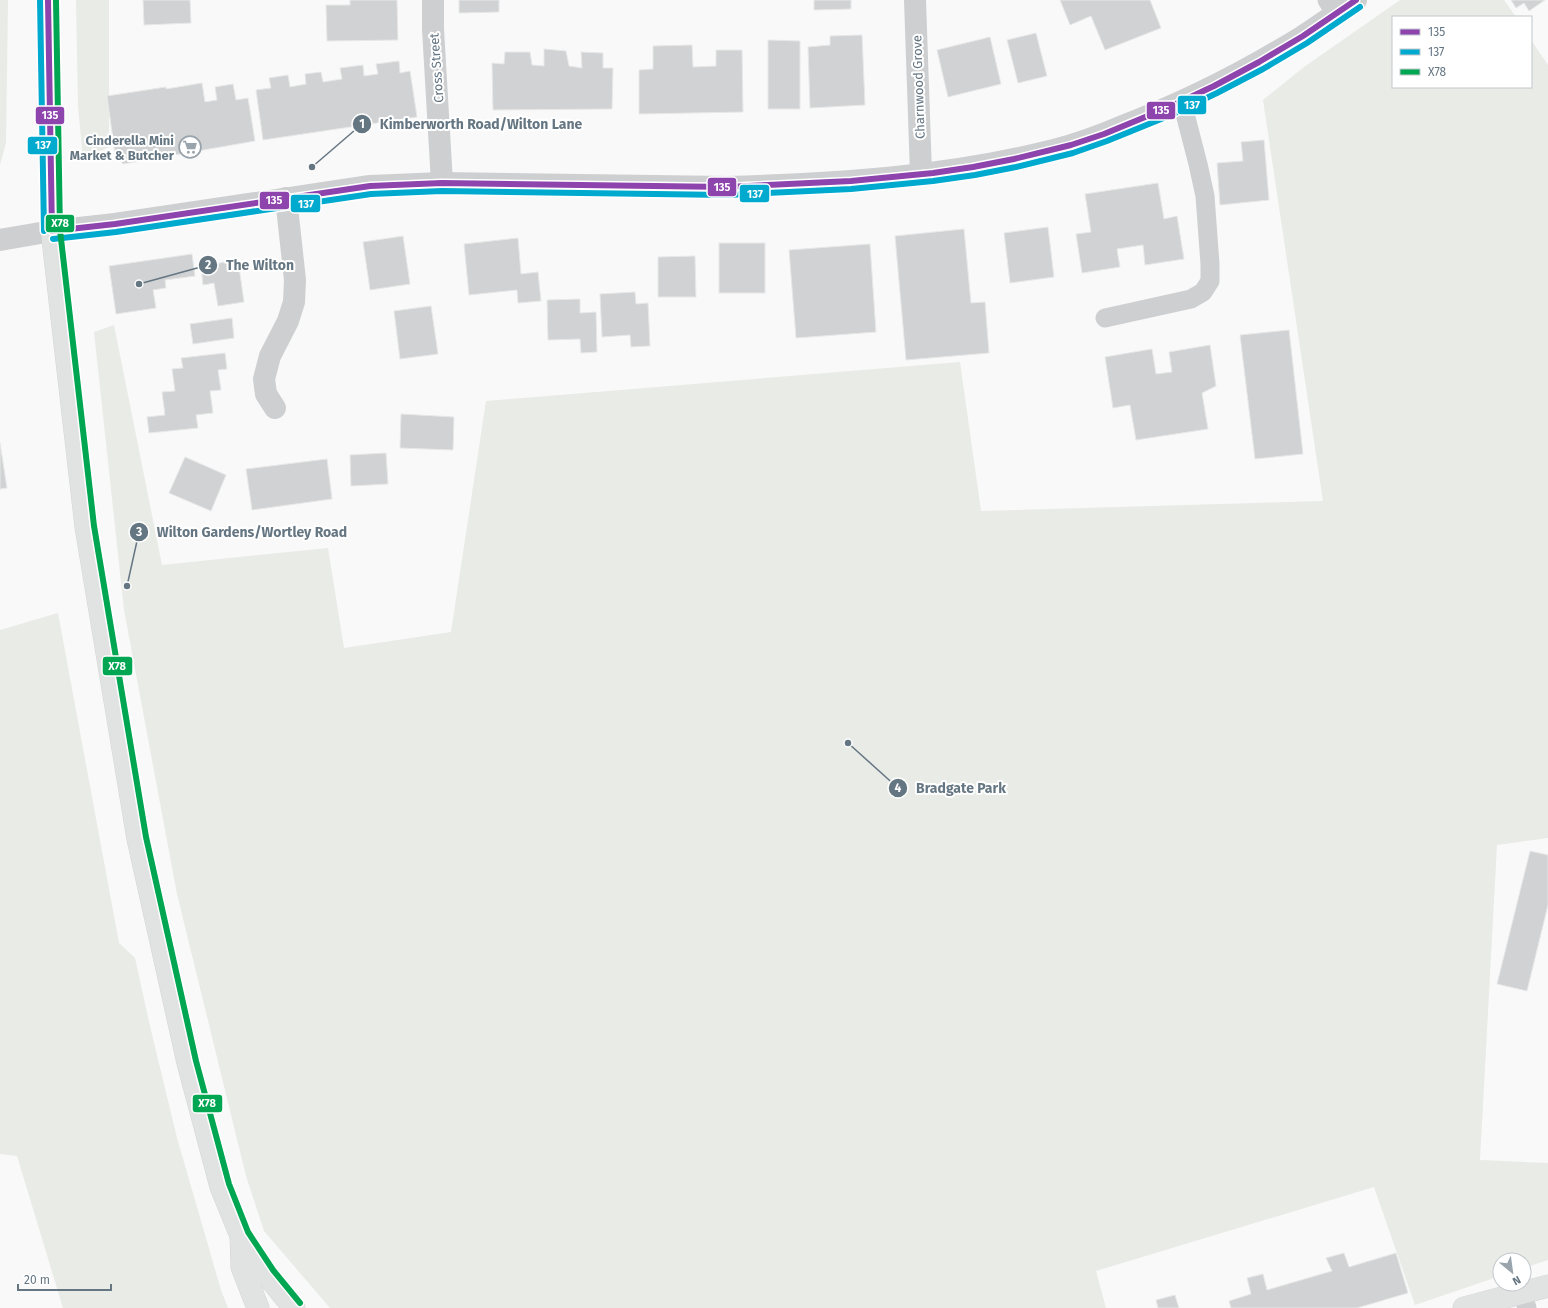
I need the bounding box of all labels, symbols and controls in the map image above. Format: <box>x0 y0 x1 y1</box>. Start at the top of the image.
legend <box>1392 16 1532 88</box>
text: 135 <box>1428 25 1445 39</box>
street label: Cross Street <box>427 32 446 103</box>
street label: Charnwood Grove <box>909 35 928 139</box>
text: 137 <box>1428 45 1444 59</box>
text: X78 <box>1428 65 1447 79</box>
line badge: 137 <box>1177 95 1207 115</box>
text: 137 <box>1184 99 1200 112</box>
line badge: 135 <box>1146 101 1176 120</box>
text: 135 <box>1153 104 1169 117</box>
line badge: 135 <box>35 106 65 125</box>
text: 135 <box>42 109 58 122</box>
callout: Kimberworth Road/Wilton Lane <box>352 111 590 137</box>
text: Kimberworth Road/Wilton Lane <box>380 116 582 133</box>
text: 1 <box>359 117 365 131</box>
place label: Cinderella Mini Market & Butcher <box>70 133 175 163</box>
supermarket icon: Cinderella Mini Market & Butcher <box>177 134 203 160</box>
line badge: 137 <box>27 136 58 155</box>
text: 137 <box>35 139 51 152</box>
line badge: 135 <box>707 177 737 197</box>
text: 135 <box>714 181 730 194</box>
line badge: 137 <box>739 184 770 203</box>
text: 137 <box>747 188 763 201</box>
line badge: 135 <box>259 191 290 210</box>
text: 135 <box>266 194 282 207</box>
line badge: 137 <box>290 194 321 213</box>
text: 137 <box>298 198 314 211</box>
line badge: X78 <box>45 214 75 233</box>
text: X78 <box>50 217 69 230</box>
callout: The Wilton <box>198 252 302 278</box>
text: The Wilton <box>226 257 294 274</box>
text: 2 <box>205 258 211 272</box>
callout: Wilton Gardens/Wortley Road <box>129 519 355 545</box>
text: Wilton Gardens/Wortley Road <box>157 524 347 541</box>
text: 3 <box>135 525 142 539</box>
line badge: X78 <box>102 656 133 676</box>
text: X78 <box>107 660 126 673</box>
callout: Bradgate Park <box>888 775 1014 801</box>
text: Bradgate Park <box>916 780 1006 797</box>
text: 4 <box>895 781 902 795</box>
line badge: X78 <box>192 1094 223 1113</box>
text: X78 <box>197 1097 216 1110</box>
north arrow <box>1492 1252 1532 1292</box>
scale bar <box>18 1266 111 1292</box>
text: 20 m <box>24 1273 50 1287</box>
text: N <box>1510 1273 1523 1288</box>

